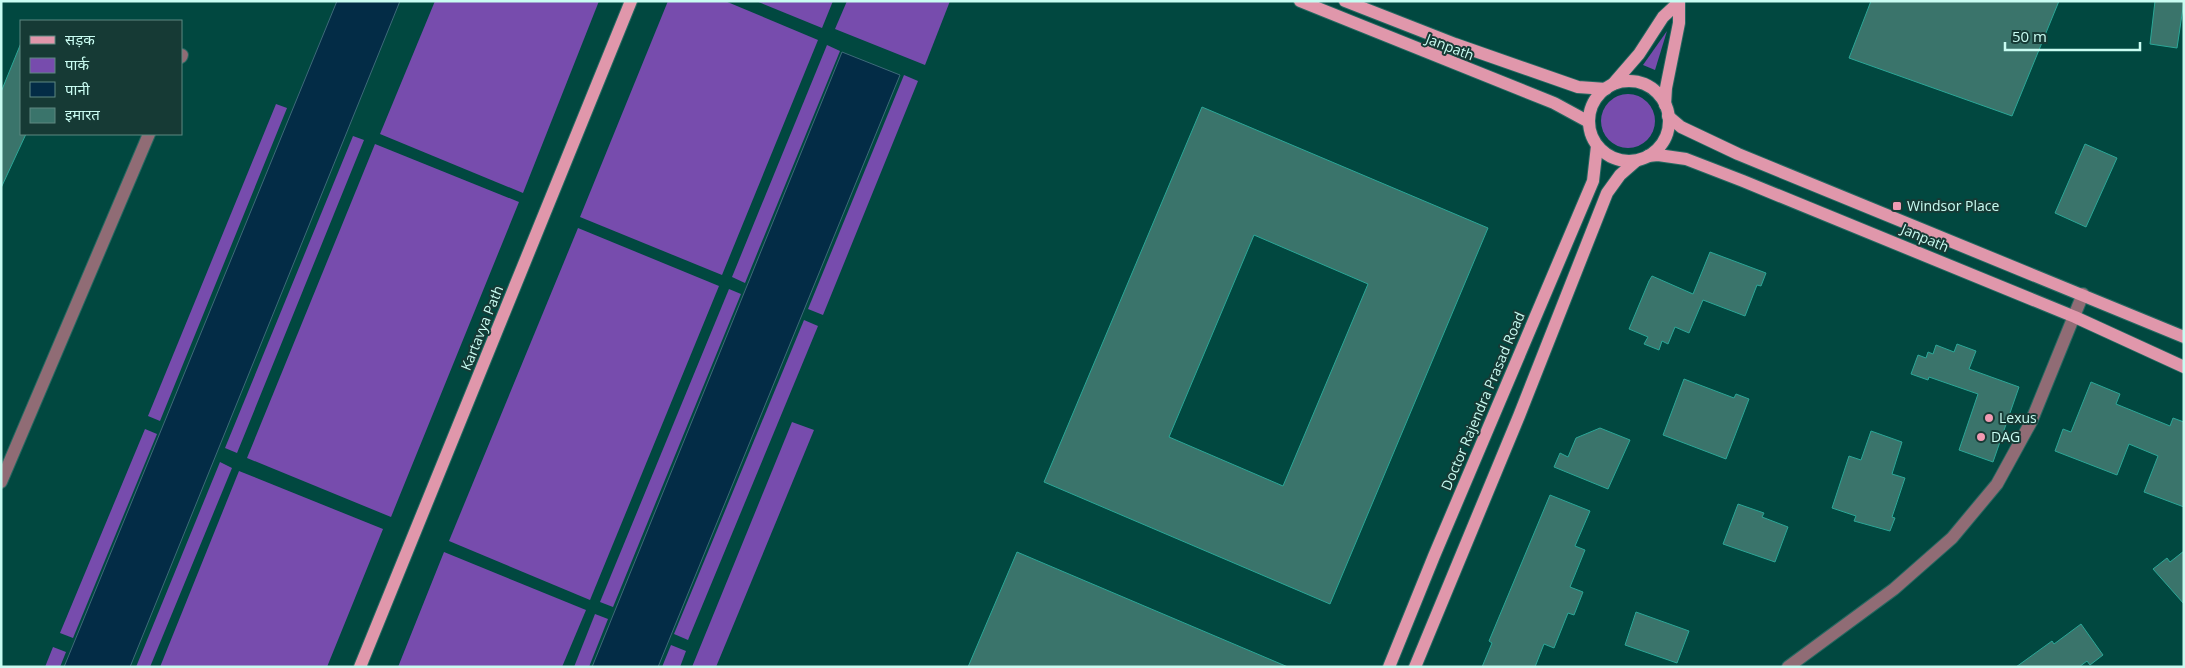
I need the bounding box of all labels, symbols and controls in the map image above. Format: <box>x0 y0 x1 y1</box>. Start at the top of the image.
legend <box>20 20 182 135</box>
scale bar <box>2005 20 2140 52</box>
text: 50 m <box>2012 26 2047 46</box>
street label: Janpath <box>1422 28 1477 64</box>
text: सड़क <box>65 29 95 49</box>
text: पार्क <box>65 54 89 74</box>
text: पानी <box>65 79 91 99</box>
text: इमारत <box>65 104 100 124</box>
place label: Windsor Place <box>1907 196 2000 215</box>
marker: Windsor Place <box>1891 200 1903 212</box>
street label: Janpath <box>1897 218 1952 256</box>
street label: Kartavya Path <box>456 283 507 373</box>
street label: Doctor Rajendra Prasad Road <box>1436 309 1529 493</box>
place label: Lexus <box>1999 408 2037 427</box>
marker: Lexus <box>1983 412 1995 424</box>
place label: DAG <box>1991 427 2020 446</box>
marker: DAG <box>1975 431 1987 443</box>

